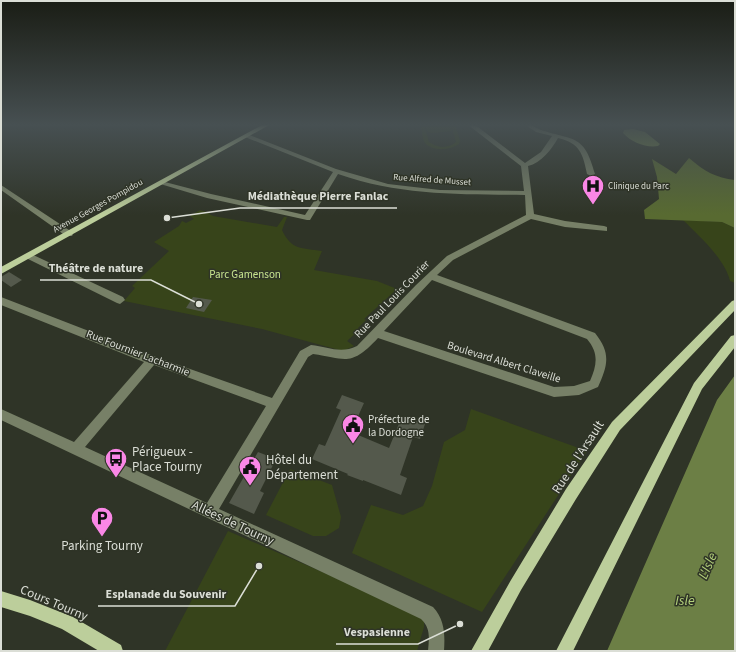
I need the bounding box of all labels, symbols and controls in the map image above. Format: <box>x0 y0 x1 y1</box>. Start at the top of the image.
street label: Rue Alfred de Musset <box>393 171 471 189</box>
hospital icon: Clinique du Parc <box>580 173 606 206</box>
street label: Avenue Georges Pompidou <box>51 176 145 236</box>
place label: Clinique du Parc <box>608 180 669 193</box>
callout: Médiathèque Pierre Fanlac <box>240 184 397 208</box>
text: Médiathèque Pierre Fanlac <box>248 188 389 205</box>
callout: Théâtre de nature <box>40 256 151 280</box>
street label: Rue Paul Louis Courier <box>351 257 433 341</box>
text: Théâtre de nature <box>49 260 143 277</box>
park label: Parc Gamenson <box>209 267 281 282</box>
street label: Rue Fournier Lacharmie <box>84 326 192 380</box>
street label: Boulevard Albert Claveille <box>445 338 563 387</box>
public building icon: Préfecture de la Dordogne <box>340 412 366 445</box>
place label: Préfecture de la Dordogne <box>368 412 430 440</box>
street label: Rue de l'Arsault <box>548 416 609 497</box>
place label: Périgueux - Place Tourny <box>132 443 202 476</box>
bus stop icon: Périgueux - Place Tourny <box>103 446 129 479</box>
place label: Hôtel du Département <box>266 451 339 484</box>
public building icon: Hôtel du Département <box>237 454 263 487</box>
street label: Allées de Tourny <box>189 496 277 550</box>
parking icon: Parking Tourny <box>89 505 115 538</box>
place label: Parking Tourny <box>61 537 143 555</box>
water label: L'Isle <box>693 549 723 582</box>
street label: Cours Tourny <box>17 581 91 625</box>
callout: Esplanade du Souvenir <box>98 582 235 606</box>
text: Esplanade du Souvenir <box>106 586 227 603</box>
water label: Isle <box>675 591 695 611</box>
callout: Vespasienne <box>336 620 418 644</box>
text: Vespasienne <box>343 624 410 641</box>

